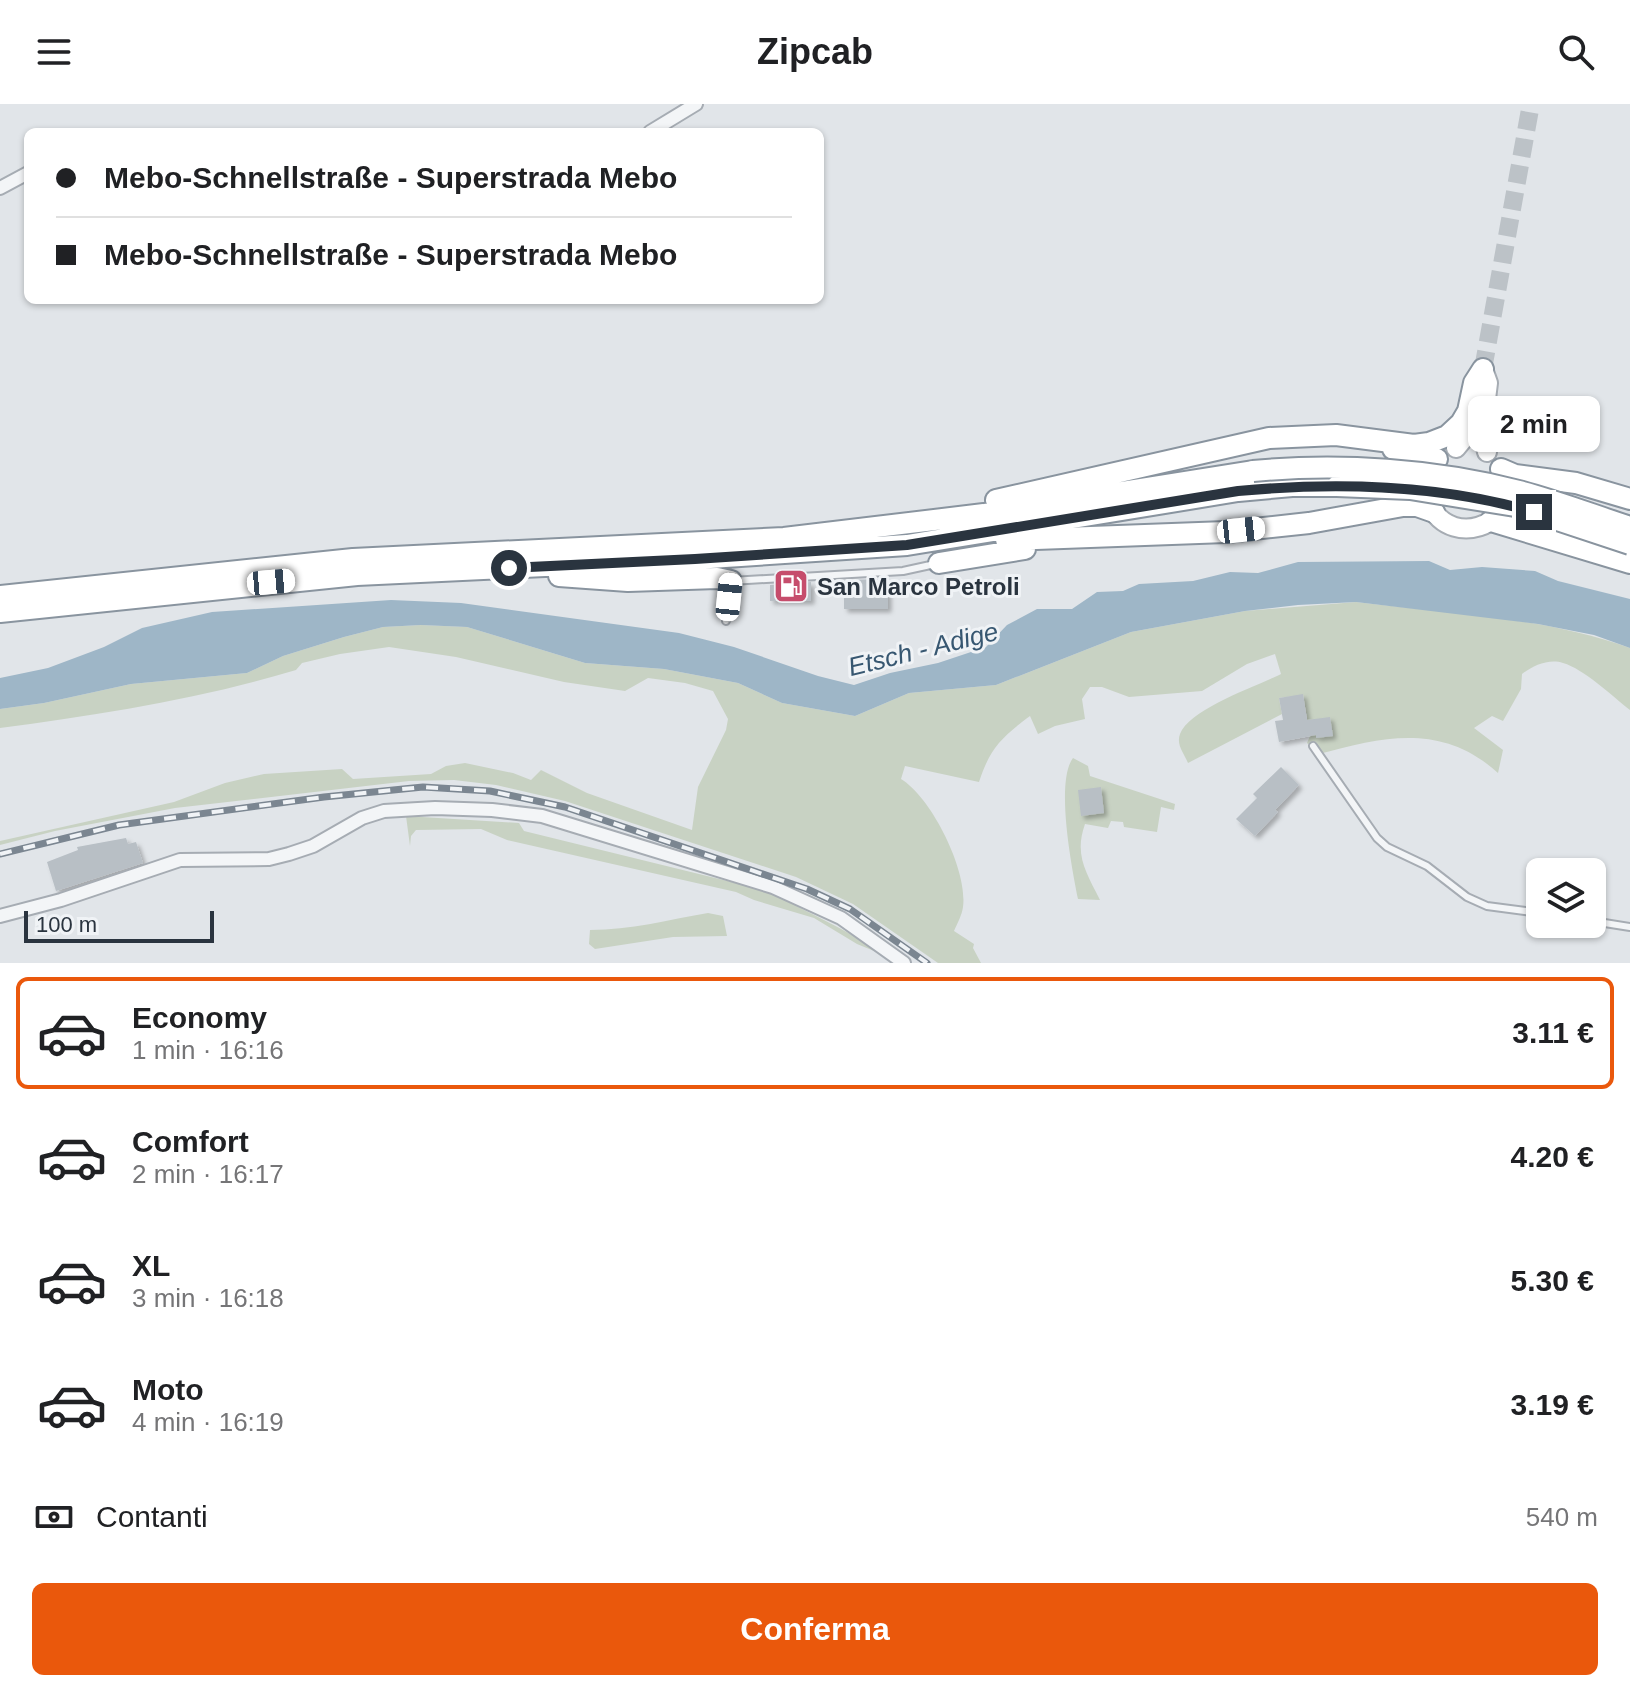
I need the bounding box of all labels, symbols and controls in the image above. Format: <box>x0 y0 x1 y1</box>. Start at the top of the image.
icon: menu <box>32 30 76 74</box>
icon: search <box>1554 30 1598 74</box>
text: Zipcab <box>757 31 873 72</box>
text: Mebo-Schnellstraße - Superstrada Mebo <box>104 161 677 194</box>
text: Mebo-Schnellstraße - Superstrada Mebo <box>104 238 677 271</box>
callout: 2 min <box>1468 396 1600 452</box>
text: 2 min <box>1500 409 1568 439</box>
route end <box>1516 494 1552 530</box>
car <box>1216 516 1266 544</box>
route start <box>491 550 527 586</box>
fuel station icon: San Marco Petroli <box>772 567 810 605</box>
car <box>246 568 296 596</box>
car <box>715 572 743 622</box>
place label: San Marco Petroli <box>817 573 1020 600</box>
water label: Etsch - Adige <box>845 616 1001 682</box>
map controls <box>1526 858 1606 938</box>
button: layers <box>1526 858 1606 938</box>
scale bar <box>24 907 214 943</box>
text: 100 m <box>36 912 97 937</box>
icon: car <box>36 997 108 1069</box>
text: Economy <box>132 1001 267 1034</box>
text: 3.11 € <box>1512 1016 1594 1049</box>
text: 1 min · 16:16 <box>132 1035 284 1065</box>
icon: car <box>36 1121 108 1193</box>
text: Comfort <box>132 1125 249 1158</box>
text: 4.20 € <box>1511 1140 1594 1173</box>
text: 2 min · 16:17 <box>132 1159 284 1189</box>
icon: car <box>36 1245 108 1317</box>
text: XL <box>132 1249 170 1282</box>
text: 5.30 € <box>1511 1264 1594 1297</box>
text: 3 min · 16:18 <box>132 1283 284 1313</box>
icon: car <box>36 1369 108 1441</box>
text: Moto <box>132 1373 204 1406</box>
text: 3.19 € <box>1511 1388 1594 1421</box>
text: 4 min · 16:19 <box>132 1407 284 1437</box>
icon: cash <box>32 1495 76 1539</box>
text: Contanti <box>96 1500 208 1533</box>
text: 540 m <box>1526 1502 1598 1532</box>
button: Conferma <box>32 1583 1598 1675</box>

